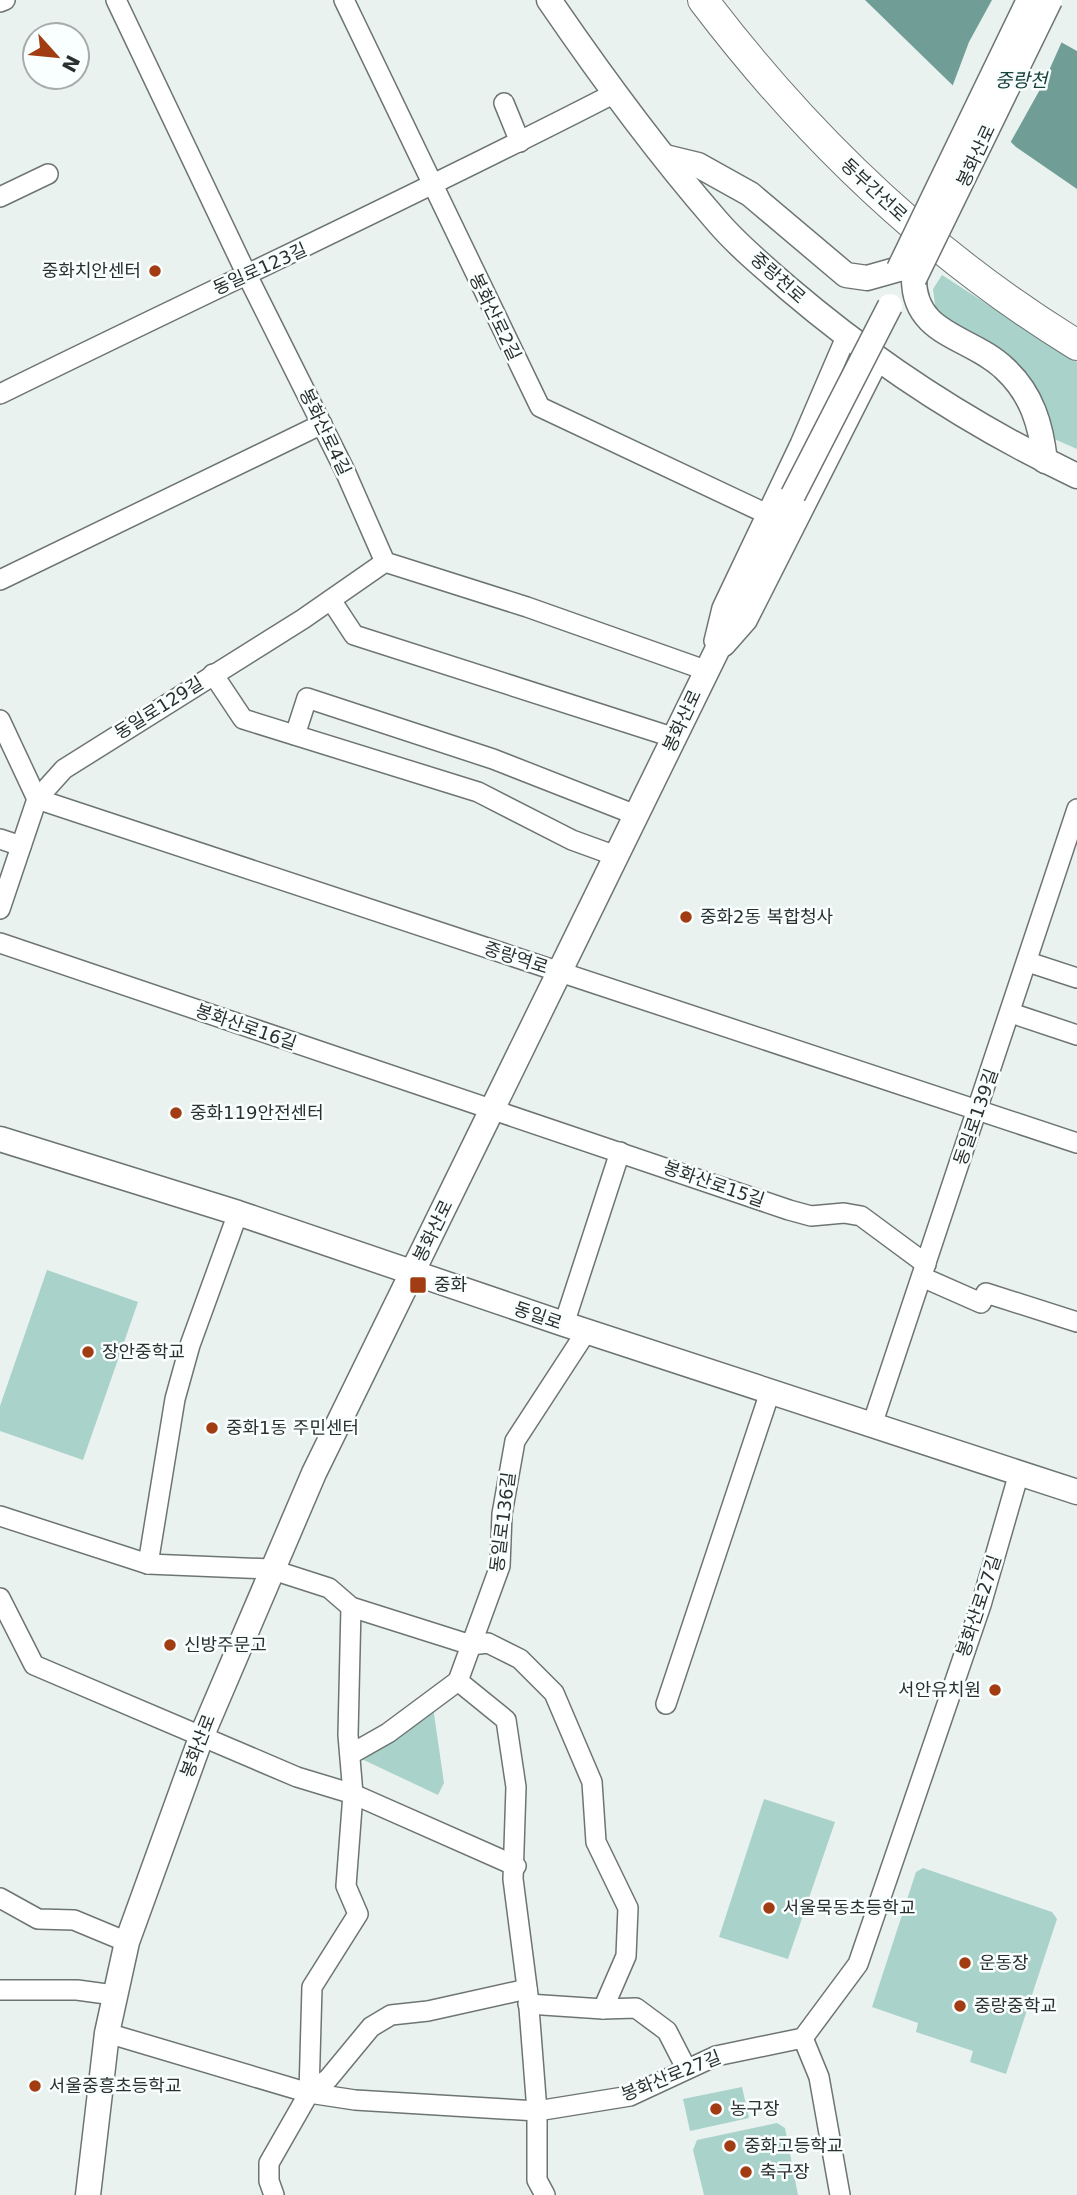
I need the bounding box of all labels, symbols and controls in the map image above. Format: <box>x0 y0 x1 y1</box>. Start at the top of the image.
north arrow <box>21 21 91 91</box>
text: N <box>58 52 85 76</box>
water label: 중랑천 <box>995 69 1049 91</box>
street label: 봉화산로 <box>952 121 999 190</box>
street label: 동부간선로 <box>837 154 912 226</box>
street label: 동일로123길 <box>210 238 310 299</box>
street label: 중랑천로 <box>747 248 810 308</box>
place label: 중화치안센터 <box>42 260 141 281</box>
marker: 중화치안센터 <box>147 263 163 279</box>
street label: 봉화산로2길 <box>465 270 526 364</box>
street label: 봉화산로4길 <box>295 385 356 479</box>
street label: 동일로129길 <box>111 672 207 743</box>
street label: 봉화산로 <box>658 686 705 755</box>
place label: 중화2동 복합청사 <box>700 906 834 927</box>
marker: 중화2동 복합청사 <box>678 909 694 925</box>
street label: 중랑역로 <box>481 937 551 978</box>
street label: 봉화산로16길 <box>193 999 300 1054</box>
street label: 동일로139길 <box>949 1066 1002 1168</box>
place label: 중화119안전센터 <box>190 1102 324 1123</box>
marker: 중화119안전센터 <box>168 1105 184 1121</box>
street label: 봉화산로15길 <box>661 1156 768 1211</box>
street label: 봉화산로 <box>409 1196 457 1265</box>
place label: 중화 <box>434 1274 467 1295</box>
marker: 중화 <box>408 1275 428 1295</box>
street label: 동일로 <box>511 1298 565 1334</box>
place label: 장안중학교 <box>102 1341 185 1362</box>
marker: 장안중학교 <box>80 1344 96 1360</box>
place label: 중화1동 주민센터 <box>226 1417 359 1438</box>
marker: 중화1동 주민센터 <box>204 1420 220 1436</box>
street label: 동일로136길 <box>486 1471 519 1573</box>
street label: 봉화산로27길 <box>952 1552 1005 1659</box>
place label: 신방주문고 <box>184 1634 267 1655</box>
marker: 신방주문고 <box>162 1637 178 1653</box>
place label: 서안유치원 <box>898 1679 981 1700</box>
marker: 서안유치원 <box>987 1682 1003 1698</box>
street label: 봉화산로 <box>176 1711 219 1781</box>
place label: 서울묵동초등학교 <box>783 1897 915 1918</box>
marker: 서울묵동초등학교 <box>761 1900 777 1916</box>
place label: 운동장 <box>979 1952 1029 1973</box>
marker: 운동장 <box>957 1955 973 1971</box>
place label: 중랑중학교 <box>974 1995 1057 2016</box>
marker: 중랑중학교 <box>952 1998 968 2014</box>
street label: 봉화산로27길 <box>618 2046 724 2105</box>
place label: 서울중흥초등학교 <box>49 2075 181 2096</box>
marker: 서울중흥초등학교 <box>27 2078 43 2094</box>
place label: 농구장 <box>730 2098 780 2119</box>
marker: 농구장 <box>708 2101 724 2117</box>
place label: 중화고등학교 <box>744 2135 843 2156</box>
marker: 중화고등학교 <box>722 2138 738 2154</box>
place label: 축구장 <box>760 2161 810 2182</box>
marker: 축구장 <box>738 2164 754 2180</box>

